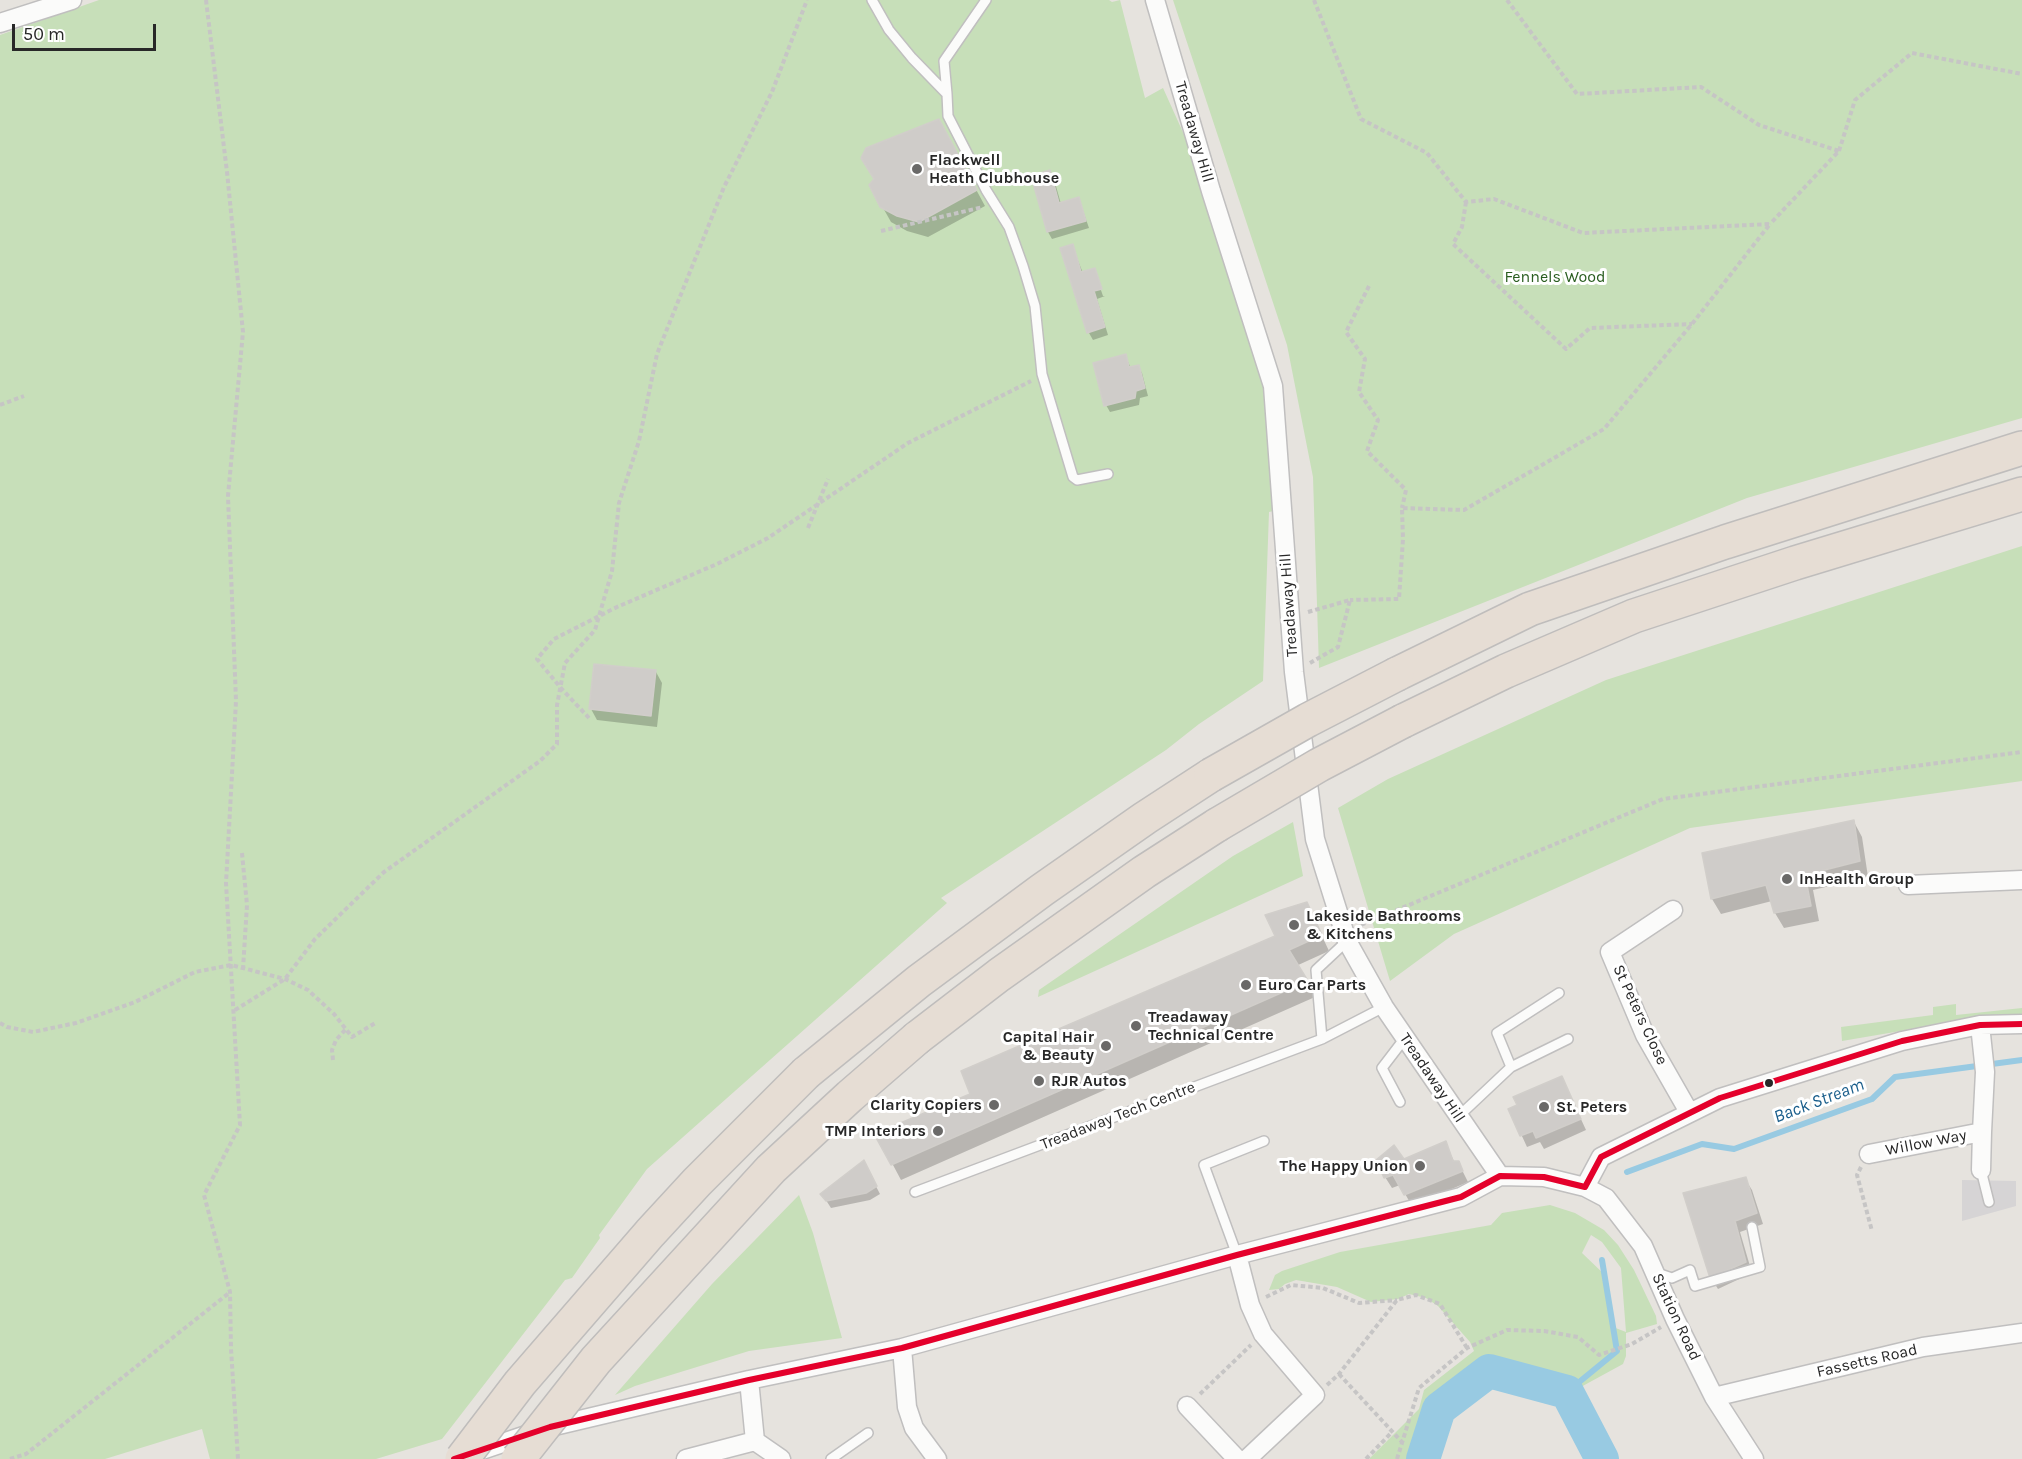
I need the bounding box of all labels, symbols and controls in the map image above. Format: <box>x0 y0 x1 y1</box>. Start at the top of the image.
scale bar <box>15 12 159 50</box>
text: 50 m <box>23 23 65 45</box>
street label: Treadaway Hill <box>1170 79 1218 185</box>
place label: Flackwell Heath Clubhouse <box>929 150 1059 188</box>
marker: Flackwell Heath Clubhouse <box>910 162 924 176</box>
park label: Fennels Wood <box>1504 267 1606 287</box>
street label: Treadaway Hill <box>1276 552 1302 658</box>
place label: InHealth Group <box>1799 869 1914 889</box>
marker: InHealth Group <box>1780 872 1794 886</box>
place label: Lakeside Bathrooms & Kitchens <box>1306 906 1461 944</box>
marker: Lakeside Bathrooms & Kitchens <box>1287 918 1301 932</box>
street label: St Peters Close <box>1608 962 1672 1068</box>
place label: Euro Car Parts <box>1258 975 1366 995</box>
marker: Euro Car Parts <box>1239 978 1253 992</box>
place label: Treadaway Technical Centre <box>1148 1007 1274 1045</box>
marker: Treadaway Technical Centre <box>1129 1019 1143 1033</box>
place label: Capital Hair & Beauty <box>1003 1027 1094 1065</box>
street label: Treadaway Hill <box>1395 1030 1469 1126</box>
marker: Capital Hair & Beauty <box>1099 1039 1113 1053</box>
place label: RJR Autos <box>1051 1071 1127 1091</box>
marker: RJR Autos <box>1032 1074 1046 1088</box>
water label: Back Stream <box>1771 1074 1867 1128</box>
unlabelled marker <box>1763 1077 1775 1089</box>
street label: Treadaway Tech Centre <box>1038 1078 1198 1154</box>
place label: Clarity Copiers <box>870 1095 982 1115</box>
place label: St. Peters <box>1556 1097 1627 1117</box>
marker: Clarity Copiers <box>987 1098 1001 1112</box>
marker: St. Peters <box>1537 1100 1551 1114</box>
place label: TMP Interiors <box>825 1121 926 1141</box>
marker: TMP Interiors <box>931 1124 945 1138</box>
street label: Willow Way <box>1884 1126 1968 1160</box>
place label: The Happy Union <box>1279 1156 1408 1176</box>
marker: The Happy Union <box>1413 1159 1427 1173</box>
street label: Station Road <box>1647 1270 1705 1364</box>
street label: Fassetts Road <box>1815 1340 1919 1382</box>

